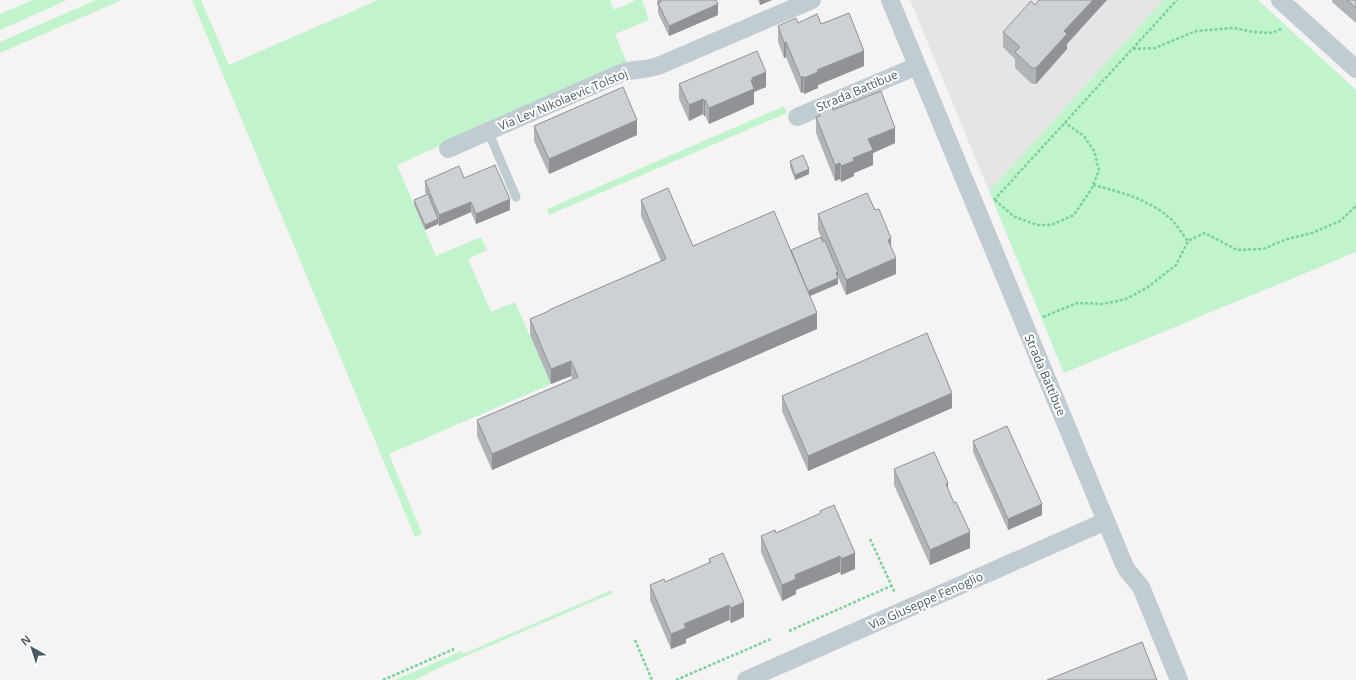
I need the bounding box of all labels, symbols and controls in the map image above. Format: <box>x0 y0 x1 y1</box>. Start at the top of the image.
street label: Via Lev Nikolaevic Tolstoj <box>495 65 630 135</box>
street label: Strada Battibue <box>813 66 900 115</box>
street label: Strada Battibue <box>1021 331 1070 418</box>
street label: Via Giuseppe Fenoglio <box>866 568 986 633</box>
north arrow <box>12 628 52 668</box>
text: N <box>17 631 34 648</box>

